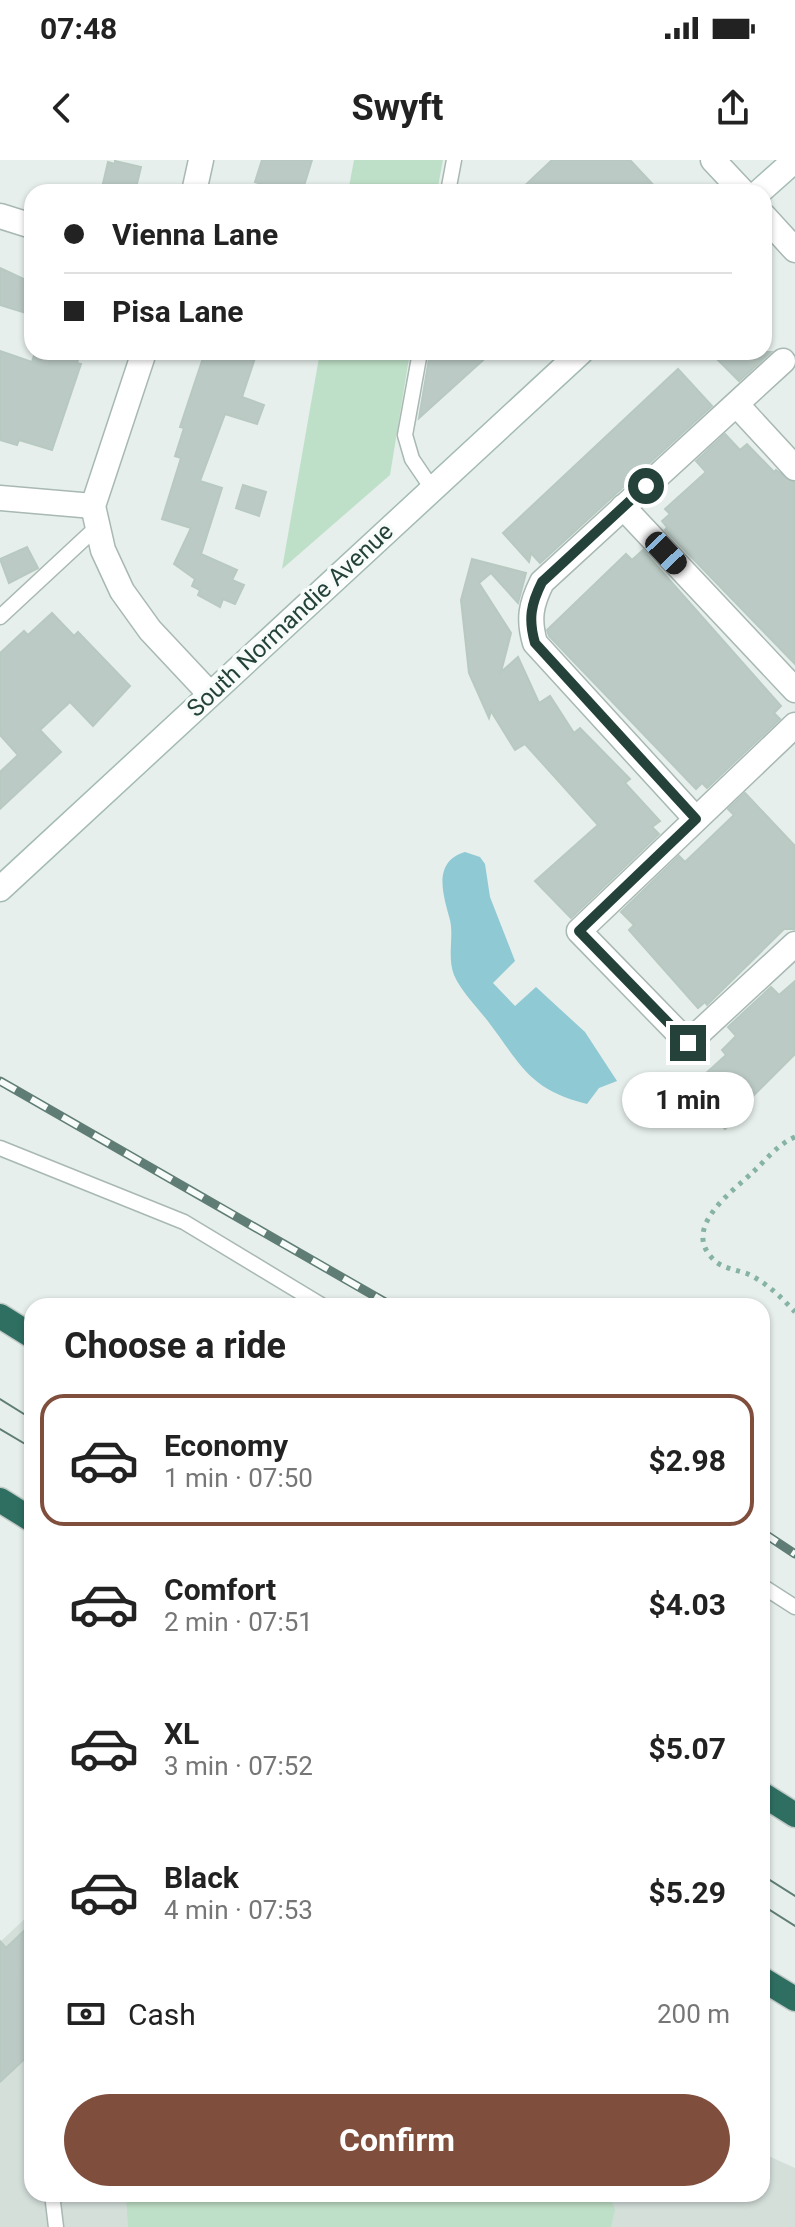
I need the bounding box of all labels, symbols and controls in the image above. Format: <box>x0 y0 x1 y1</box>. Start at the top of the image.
text: 07:48 <box>40 11 117 46</box>
icon: back <box>40 86 84 130</box>
icon: share <box>711 86 755 130</box>
text: Swyft <box>351 87 444 129</box>
text: Vienna Lane <box>112 217 278 252</box>
text: Pisa Lane <box>112 294 244 329</box>
route start <box>628 468 664 504</box>
street label: South Normandie Avenue <box>181 517 399 723</box>
car <box>641 527 691 579</box>
route end <box>670 1025 706 1061</box>
callout: 1 min <box>622 1071 754 1127</box>
text: 1 min <box>655 1085 721 1115</box>
text: Choose a ride <box>64 1325 286 1367</box>
icon: car <box>68 1424 140 1496</box>
text: Economy <box>164 1428 288 1463</box>
text: $2.98 <box>648 1443 726 1478</box>
text: 1 min · 07:50 <box>164 1463 313 1493</box>
icon: car <box>68 1568 140 1640</box>
text: Comfort <box>164 1572 276 1607</box>
text: $4.03 <box>648 1587 726 1622</box>
text: 2 min · 07:51 <box>164 1607 313 1637</box>
icon: car <box>68 1712 140 1784</box>
text: XL <box>164 1716 199 1751</box>
text: $5.07 <box>648 1731 726 1766</box>
text: 3 min · 07:52 <box>164 1751 313 1781</box>
icon: car <box>68 1856 140 1928</box>
text: Black <box>164 1860 239 1895</box>
text: $5.29 <box>648 1875 726 1910</box>
text: 4 min · 07:53 <box>164 1895 313 1925</box>
icon: cash <box>64 1992 108 2036</box>
text: Cash <box>128 1997 196 2032</box>
text: 200 m <box>657 1999 730 2029</box>
button: Confirm <box>64 2094 730 2186</box>

